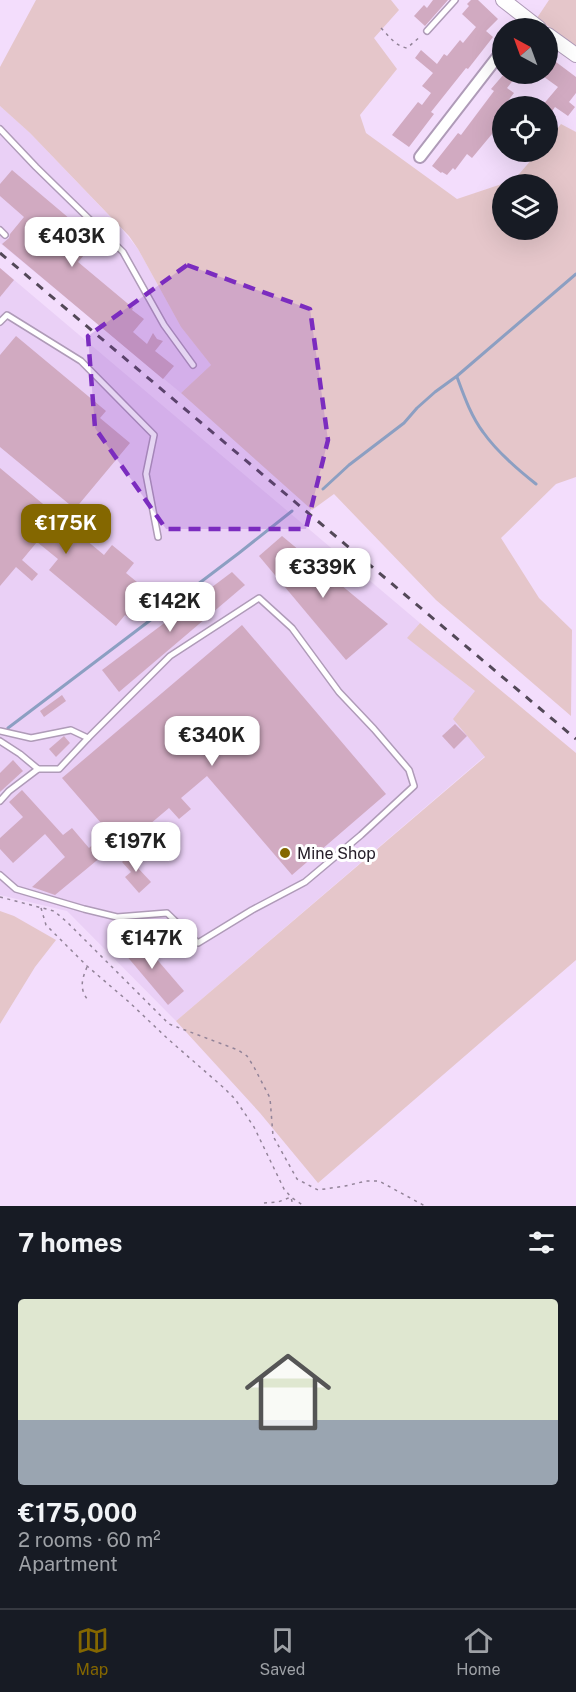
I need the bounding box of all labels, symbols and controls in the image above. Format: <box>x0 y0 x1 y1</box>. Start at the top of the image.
north arrow <box>492 18 558 84</box>
map controls <box>492 18 558 240</box>
button: locate <box>492 96 558 162</box>
button: layers <box>492 174 558 240</box>
pin: €403K <box>30 217 114 268</box>
text: €403K <box>39 224 105 248</box>
pin: €175K <box>24 504 108 555</box>
text: €175K <box>35 511 97 535</box>
pin: €339K <box>281 548 365 599</box>
text: €339K <box>289 555 357 579</box>
pin: €142K <box>128 582 212 633</box>
text: €142K <box>139 589 201 613</box>
pin: €340K <box>170 716 254 767</box>
text: €340K <box>179 723 245 747</box>
pin: €197K <box>94 822 178 873</box>
text: €197K <box>105 829 167 853</box>
place label: Mine Shop <box>297 844 376 863</box>
marker: Mine Shop <box>278 846 292 860</box>
pin: €147K <box>110 919 194 970</box>
text: €147K <box>121 926 183 950</box>
icon: filters <box>525 1226 558 1259</box>
text: 7 homes <box>18 1227 122 1258</box>
icon: home <box>234 1338 342 1446</box>
text: €175,000 <box>18 1497 137 1528</box>
text: 2 rooms · 60 m² <box>18 1528 161 1552</box>
text: Apartment <box>18 1552 118 1576</box>
tab: Map <box>76 1624 109 1679</box>
tab: Saved <box>260 1624 305 1679</box>
tab: Home <box>456 1624 500 1679</box>

